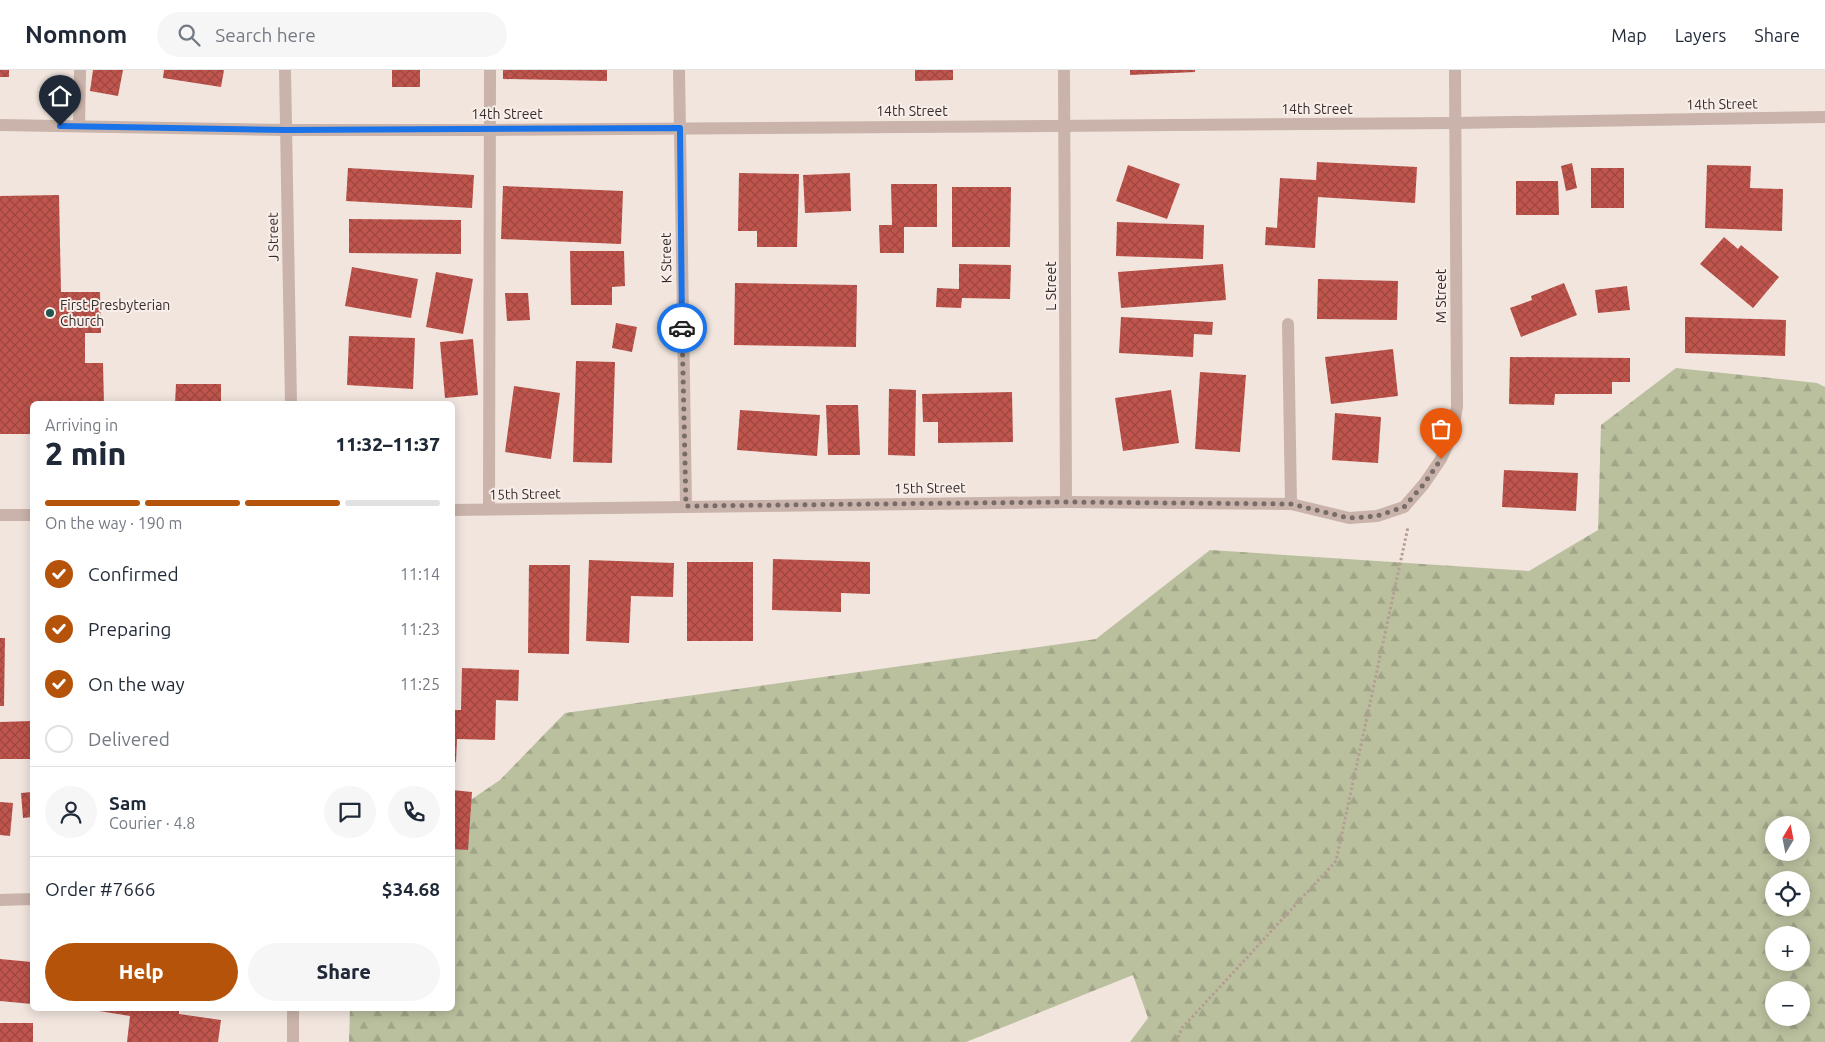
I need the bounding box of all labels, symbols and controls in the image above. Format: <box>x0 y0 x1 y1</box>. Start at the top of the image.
search box <box>157 12 507 57</box>
text: Nomnom <box>25 21 127 48</box>
icon: search <box>175 21 203 49</box>
text: Search here <box>215 24 316 46</box>
text: Map <box>1611 25 1647 45</box>
text: Layers <box>1675 25 1726 45</box>
text: Share <box>1754 25 1800 45</box>
pin <box>39 75 81 126</box>
icon: home <box>46 82 74 110</box>
street label: 14th Street <box>1686 95 1758 113</box>
street label: 14th Street <box>1281 101 1353 117</box>
street label: 14th Street <box>876 103 948 119</box>
street label: 14th Street <box>471 106 543 122</box>
street label: J Street <box>265 212 281 262</box>
street label: K Street <box>658 232 674 284</box>
street label: L Street <box>1043 261 1059 311</box>
street label: M Street <box>1433 268 1449 323</box>
place label: First Presbyterian Church <box>60 297 170 329</box>
courier <box>657 303 707 353</box>
marker: First Presbyterian Church <box>44 307 56 319</box>
icon: car <box>668 314 696 342</box>
pin <box>1420 408 1462 459</box>
icon: bag <box>1427 415 1455 443</box>
text: Arriving in <box>45 416 118 434</box>
text: 11:32–11:37 <box>335 433 440 455</box>
text: 2 min <box>45 435 126 471</box>
street label: 15th Street <box>894 479 966 497</box>
street label: 15th Street <box>489 485 561 503</box>
text: On the way · 190 m <box>45 514 182 532</box>
icon: check <box>45 560 73 588</box>
text: Confirmed <box>88 563 179 585</box>
text: 11:14 <box>400 565 440 583</box>
icon: check <box>45 615 73 643</box>
text: Preparing <box>88 618 172 640</box>
text: 11:23 <box>400 620 440 638</box>
icon: check <box>45 670 73 698</box>
text: On the way <box>88 673 185 695</box>
text: 11:25 <box>400 675 440 693</box>
text: Delivered <box>88 728 170 750</box>
button: person <box>45 786 97 838</box>
button: chat <box>324 786 376 838</box>
button: phone <box>388 786 440 838</box>
text: Sam <box>109 792 147 814</box>
text: Courier · 4.8 <box>109 814 195 832</box>
north arrow <box>1765 816 1810 861</box>
map controls <box>1765 816 1810 1026</box>
button: locate <box>1765 871 1810 916</box>
text: Order #7666 <box>45 878 155 900</box>
text: $34.68 <box>382 878 440 900</box>
button: + <box>1765 926 1810 971</box>
button: Help <box>45 943 238 1001</box>
button: Share <box>248 943 440 1001</box>
button: − <box>1765 981 1810 1026</box>

